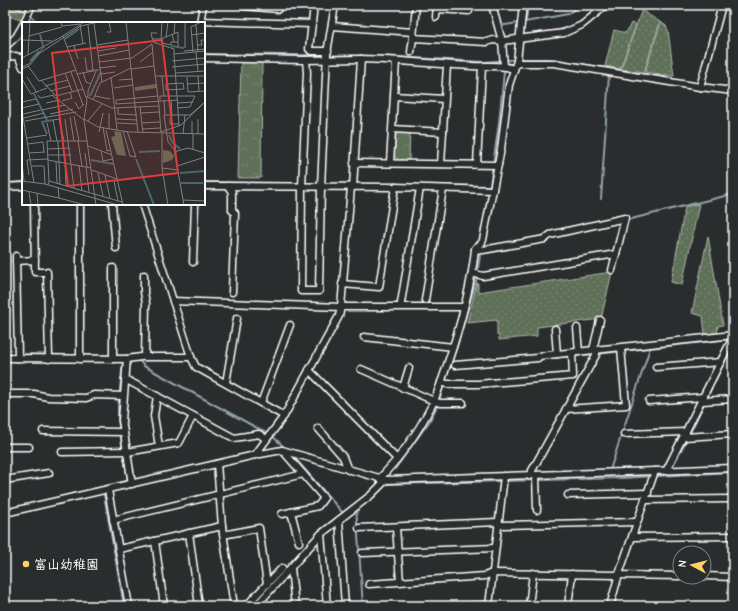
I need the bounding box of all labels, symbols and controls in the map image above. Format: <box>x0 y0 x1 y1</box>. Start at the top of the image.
inset map <box>22 22 205 205</box>
north arrow <box>672 545 712 585</box>
place label: 富山幼稚園 <box>34 557 99 572</box>
marker: 富山幼稚園 <box>21 559 31 569</box>
text: N <box>676 559 689 568</box>

